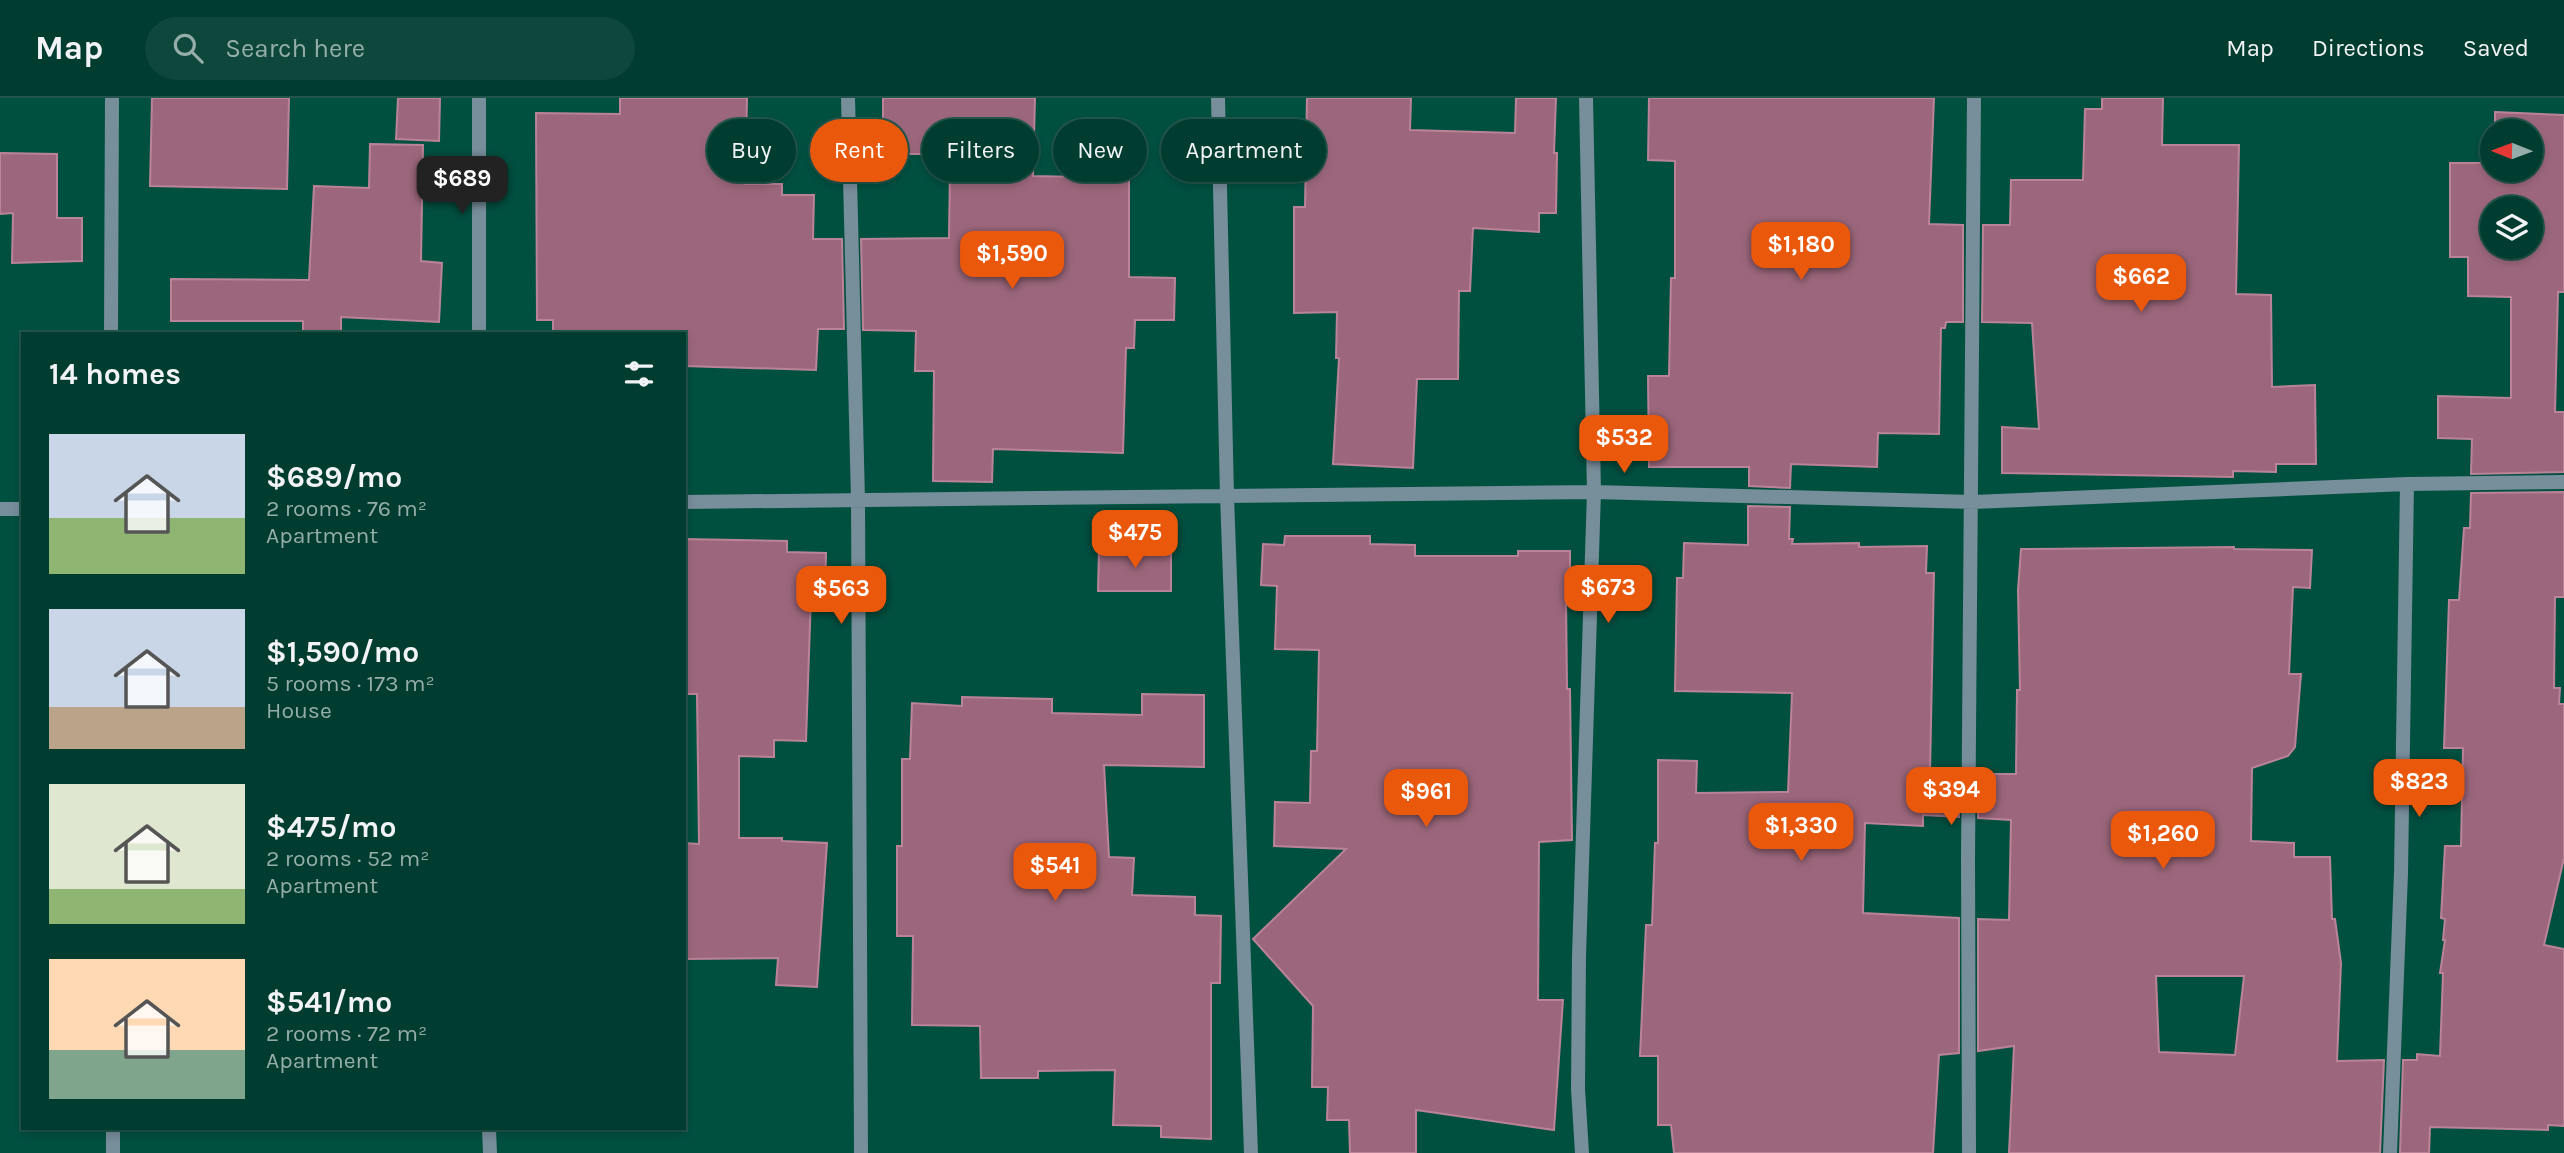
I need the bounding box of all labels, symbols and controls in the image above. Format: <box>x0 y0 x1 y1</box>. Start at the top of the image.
search box <box>145 17 635 80</box>
text: Map <box>35 29 103 67</box>
icon: search <box>169 29 207 67</box>
text: Search here <box>225 33 365 64</box>
text: Map <box>2226 34 2274 62</box>
text: Directions <box>2312 34 2425 62</box>
text: Saved <box>2463 34 2529 62</box>
chip: Buy <box>707 119 796 182</box>
chip: Rent <box>810 119 908 182</box>
chip: Filters <box>922 119 1039 182</box>
chip: New <box>1053 119 1147 182</box>
chip: Apartment <box>1161 119 1326 182</box>
north arrow <box>2480 119 2543 182</box>
map controls <box>2480 119 2543 259</box>
pin: $689 <box>421 156 503 216</box>
text: $689 <box>433 165 491 192</box>
button: layers <box>2480 196 2543 259</box>
pin: $1,180 <box>1744 222 1858 282</box>
text: $1,180 <box>1767 231 1835 258</box>
pin: $1,590 <box>955 232 1069 291</box>
text: $1,590 <box>976 240 1048 267</box>
pin: $662 <box>2100 254 2182 314</box>
text: $662 <box>2112 263 2170 290</box>
icon: filters <box>620 355 658 393</box>
text: 14 homes <box>49 356 181 392</box>
pin: $532 <box>1583 416 1665 475</box>
text: $532 <box>1595 424 1653 451</box>
text: $689/mo <box>266 459 402 495</box>
icon: home <box>105 462 189 546</box>
text: 2 rooms · 76 m² <box>266 495 427 522</box>
pin: $475 <box>1094 510 1176 570</box>
text: $475 <box>1108 519 1162 546</box>
text: Apartment <box>266 522 378 549</box>
pin: $563 <box>800 566 882 626</box>
pin: $673 <box>1567 566 1649 625</box>
text: $673 <box>1580 574 1636 601</box>
text: $563 <box>812 575 870 602</box>
text: $1,590/mo <box>266 634 419 670</box>
icon: home <box>105 637 189 721</box>
text: 5 rooms · 173 m² <box>266 670 435 697</box>
text: House <box>266 697 332 724</box>
pin: $823 <box>2378 760 2460 819</box>
pin: $394 <box>1910 768 1992 827</box>
text: $823 <box>2390 768 2448 795</box>
pin: $961 <box>1385 770 1467 829</box>
text: $394 <box>1922 776 1980 803</box>
text: $961 <box>1400 778 1452 805</box>
pin: $1,330 <box>1744 804 1858 863</box>
text: $475/mo <box>266 809 397 845</box>
icon: home <box>105 812 189 896</box>
text: $1,330 <box>1764 812 1838 839</box>
pin: $1,260 <box>2106 812 2220 871</box>
text: $1,260 <box>2127 820 2199 847</box>
pin: $541 <box>1014 844 1096 903</box>
text: 2 rooms · 52 m² <box>266 845 429 872</box>
text: $541 <box>1029 852 1081 879</box>
text: Apartment <box>266 872 378 899</box>
text: $541/mo <box>266 984 392 1020</box>
icon: home <box>105 987 189 1071</box>
text: 2 rooms · 72 m² <box>266 1020 427 1047</box>
text: Apartment <box>266 1047 378 1074</box>

